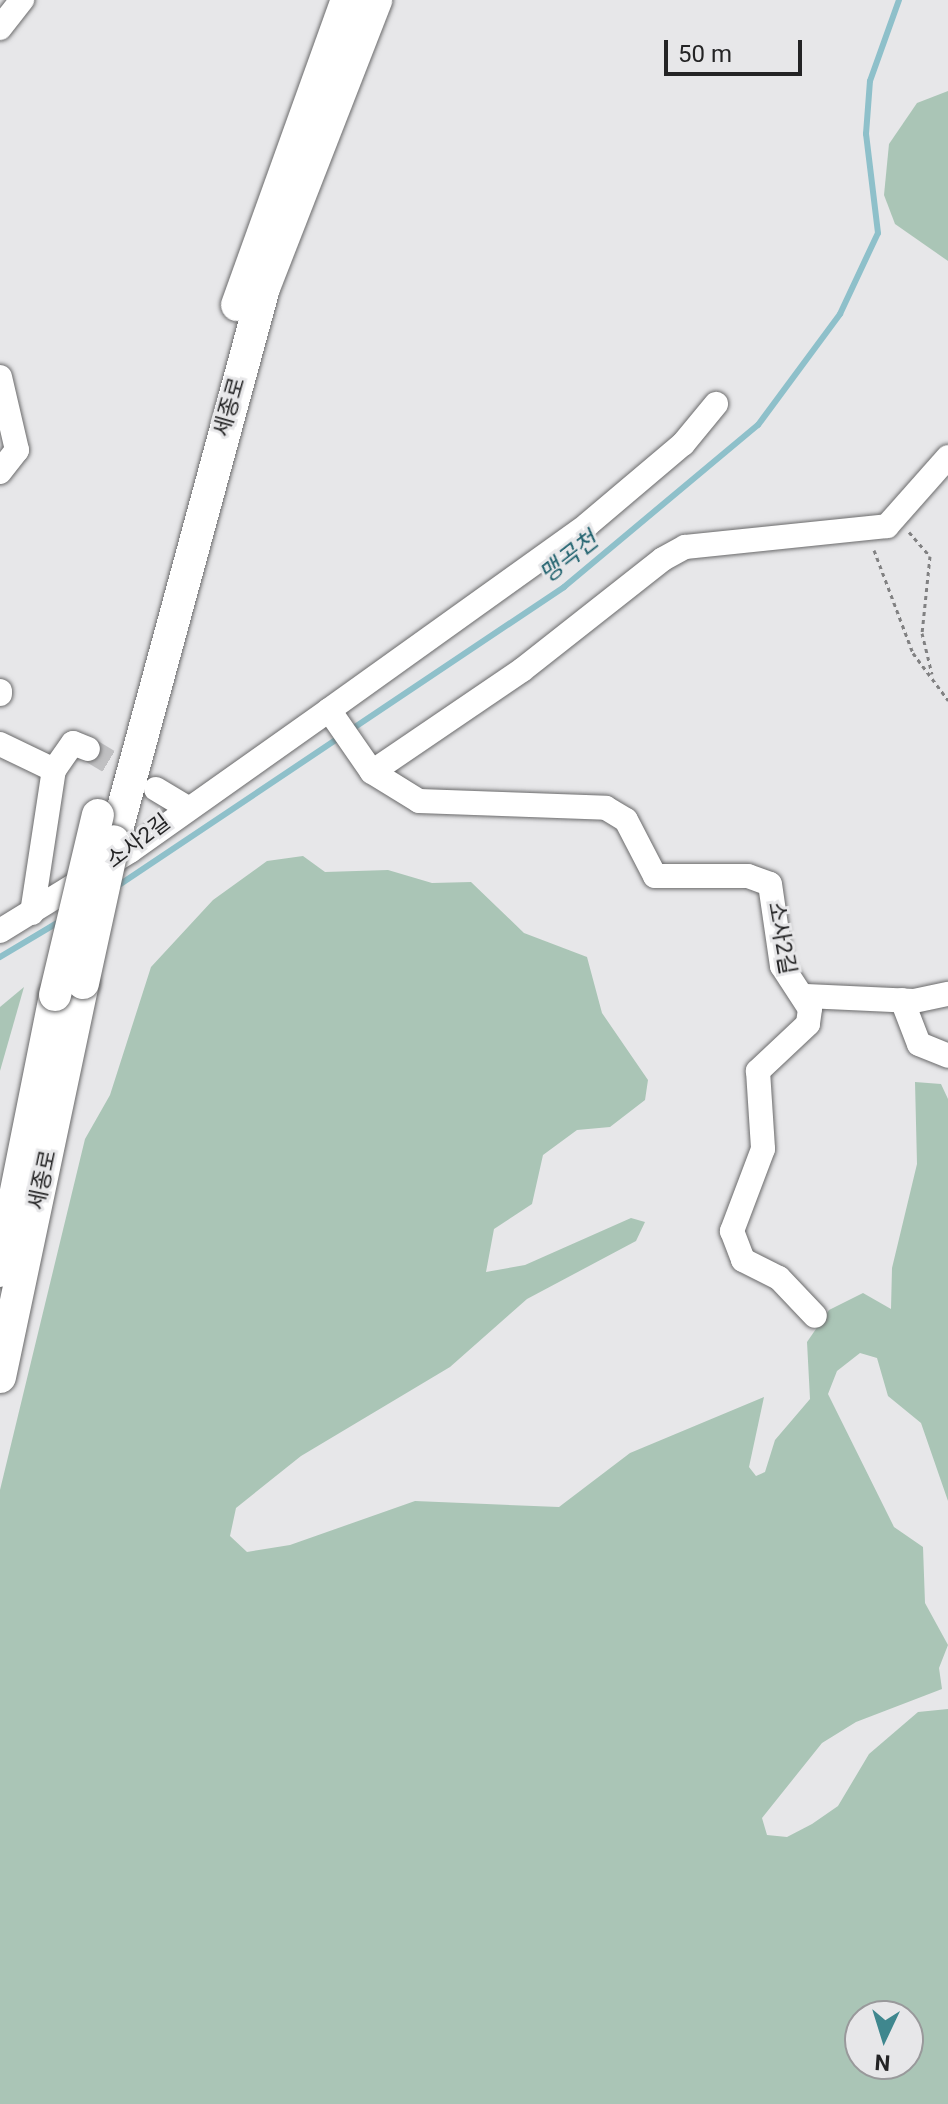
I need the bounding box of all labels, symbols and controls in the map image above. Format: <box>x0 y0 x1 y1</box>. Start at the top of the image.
scale bar <box>668 24 806 74</box>
text: 50 m <box>678 40 732 68</box>
street label: 세종로 <box>208 374 250 440</box>
water label: 맹곡천 <box>534 526 604 590</box>
street label: 소사2길 <box>101 808 175 874</box>
street label: 소사2길 <box>763 900 801 976</box>
street label: 세종로 <box>23 1148 61 1212</box>
north arrow <box>844 2000 924 2080</box>
text: N <box>874 2049 891 2075</box>

